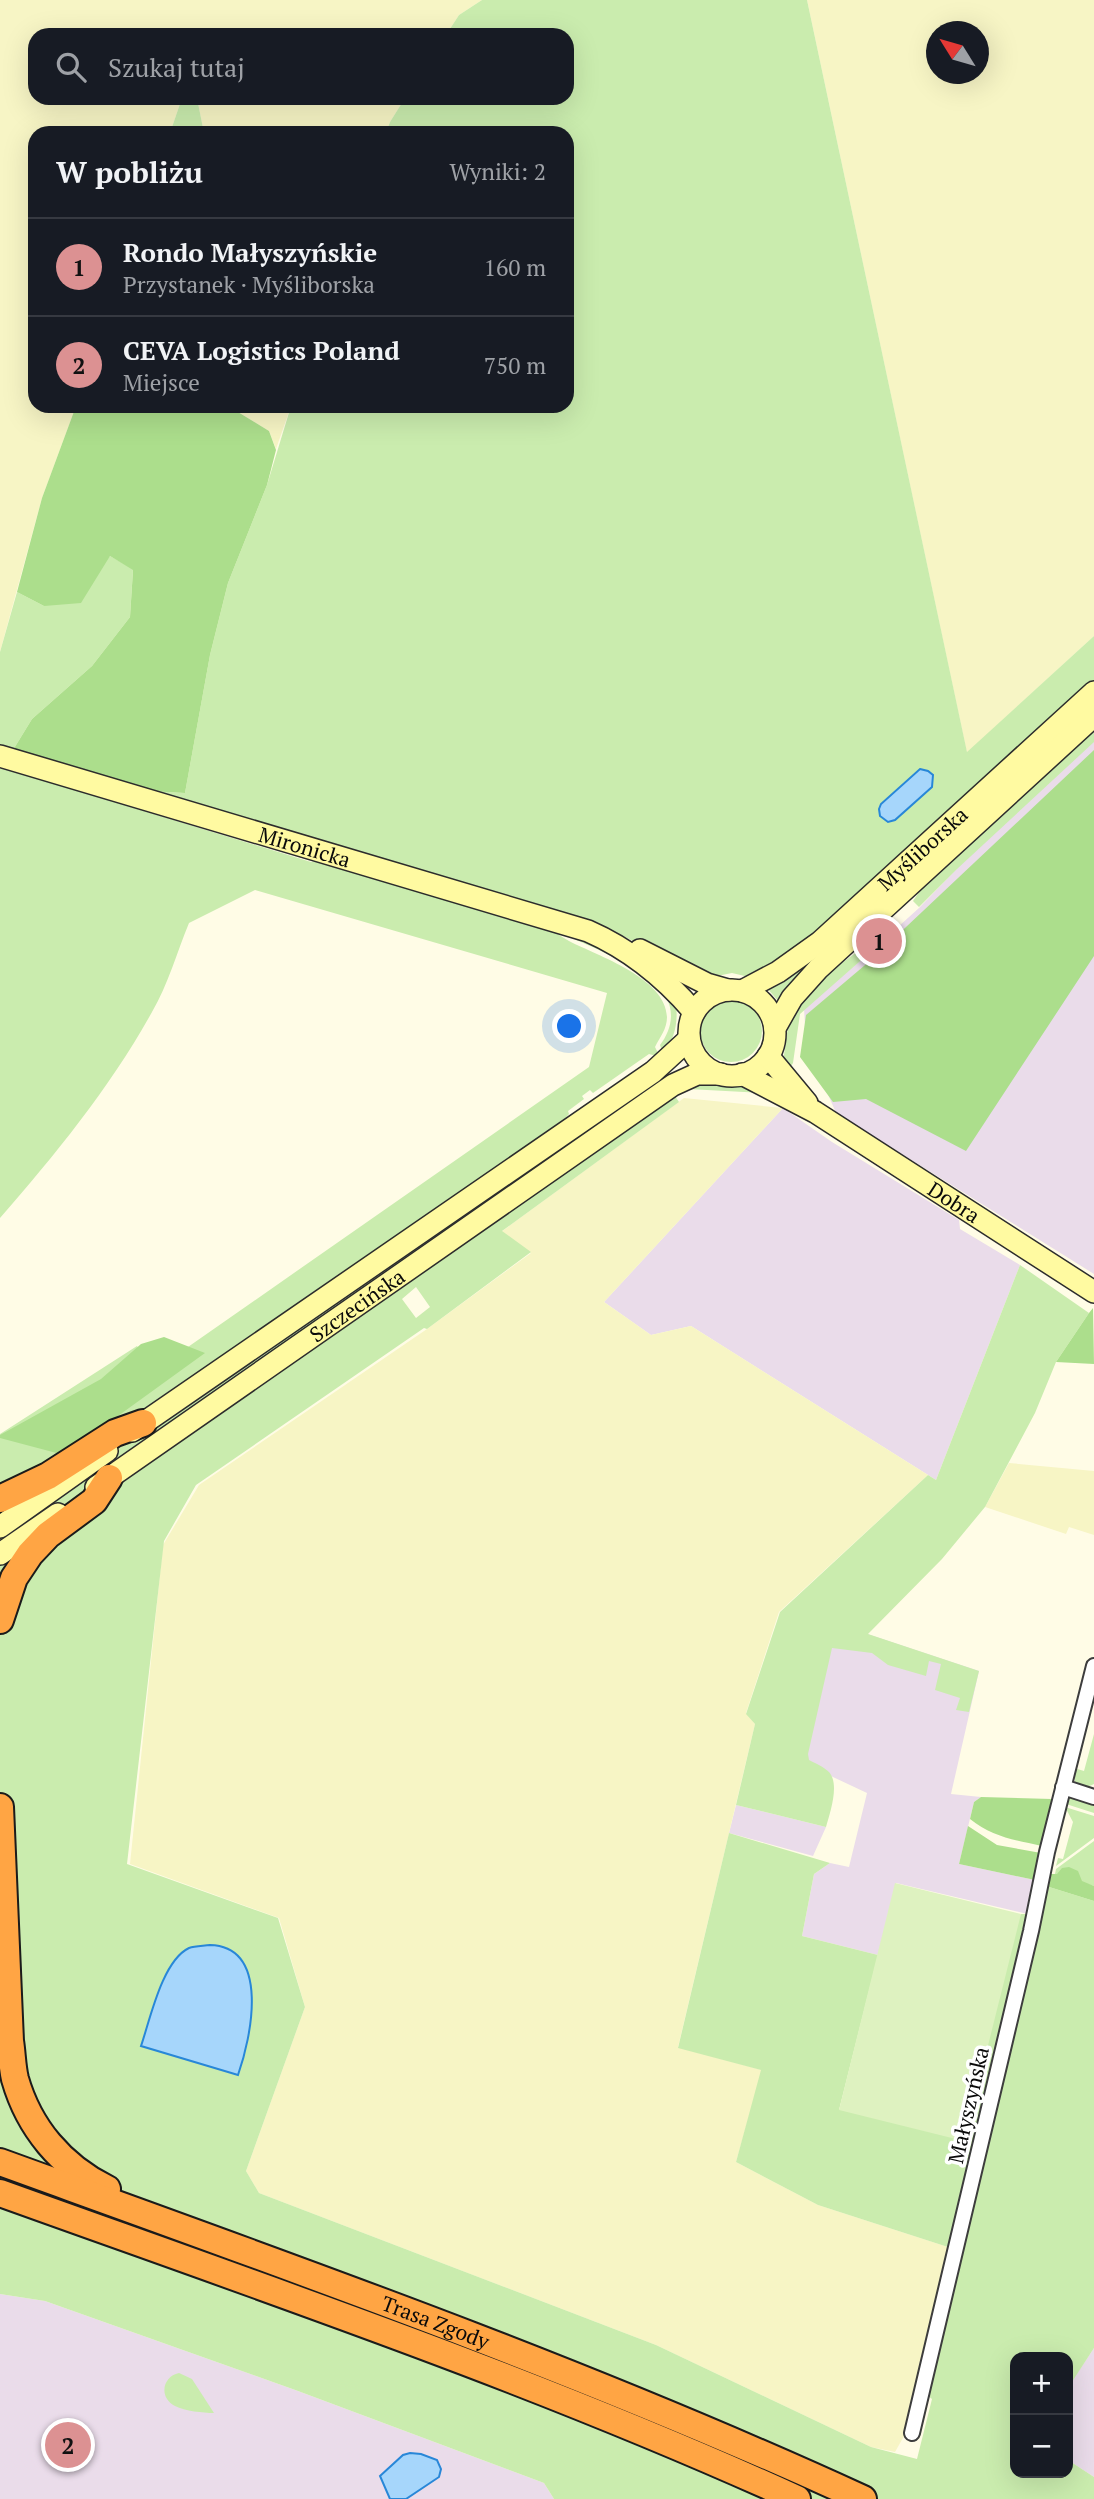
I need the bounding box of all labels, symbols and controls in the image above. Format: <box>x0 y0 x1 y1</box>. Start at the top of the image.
north arrow <box>926 21 989 84</box>
search box <box>28 28 574 105</box>
icon: search <box>52 48 90 86</box>
text: Szukaj tutaj <box>108 50 245 84</box>
text: W pobliżu <box>56 152 203 192</box>
text: Wyniki: 2 <box>449 156 546 187</box>
text: Rondo Małyszyńskie <box>123 235 377 269</box>
text: 1 <box>73 252 86 283</box>
text: 160 m <box>484 252 546 283</box>
text: Przystanek · Myśliborska <box>123 269 375 300</box>
text: CEVA Logistics Poland <box>123 333 400 367</box>
text: 2 <box>73 350 86 381</box>
text: 750 m <box>484 350 546 381</box>
text: Miejsce <box>123 367 200 398</box>
street label: Myśliborska <box>872 800 974 897</box>
street label: Mironicka <box>256 820 354 874</box>
pin: 1 <box>856 915 902 967</box>
your location <box>552 1009 586 1043</box>
street label: Dobra <box>923 1175 986 1229</box>
street label: Szczecińska <box>304 1262 411 1348</box>
street label: Małyszyńska <box>941 2044 995 2166</box>
street label: Trasa Zgody <box>378 2289 494 2355</box>
map controls <box>1010 2352 1073 2478</box>
button: + <box>1010 2352 1073 2415</box>
button: − <box>1010 2415 1073 2478</box>
pin: 2 <box>45 2419 91 2471</box>

